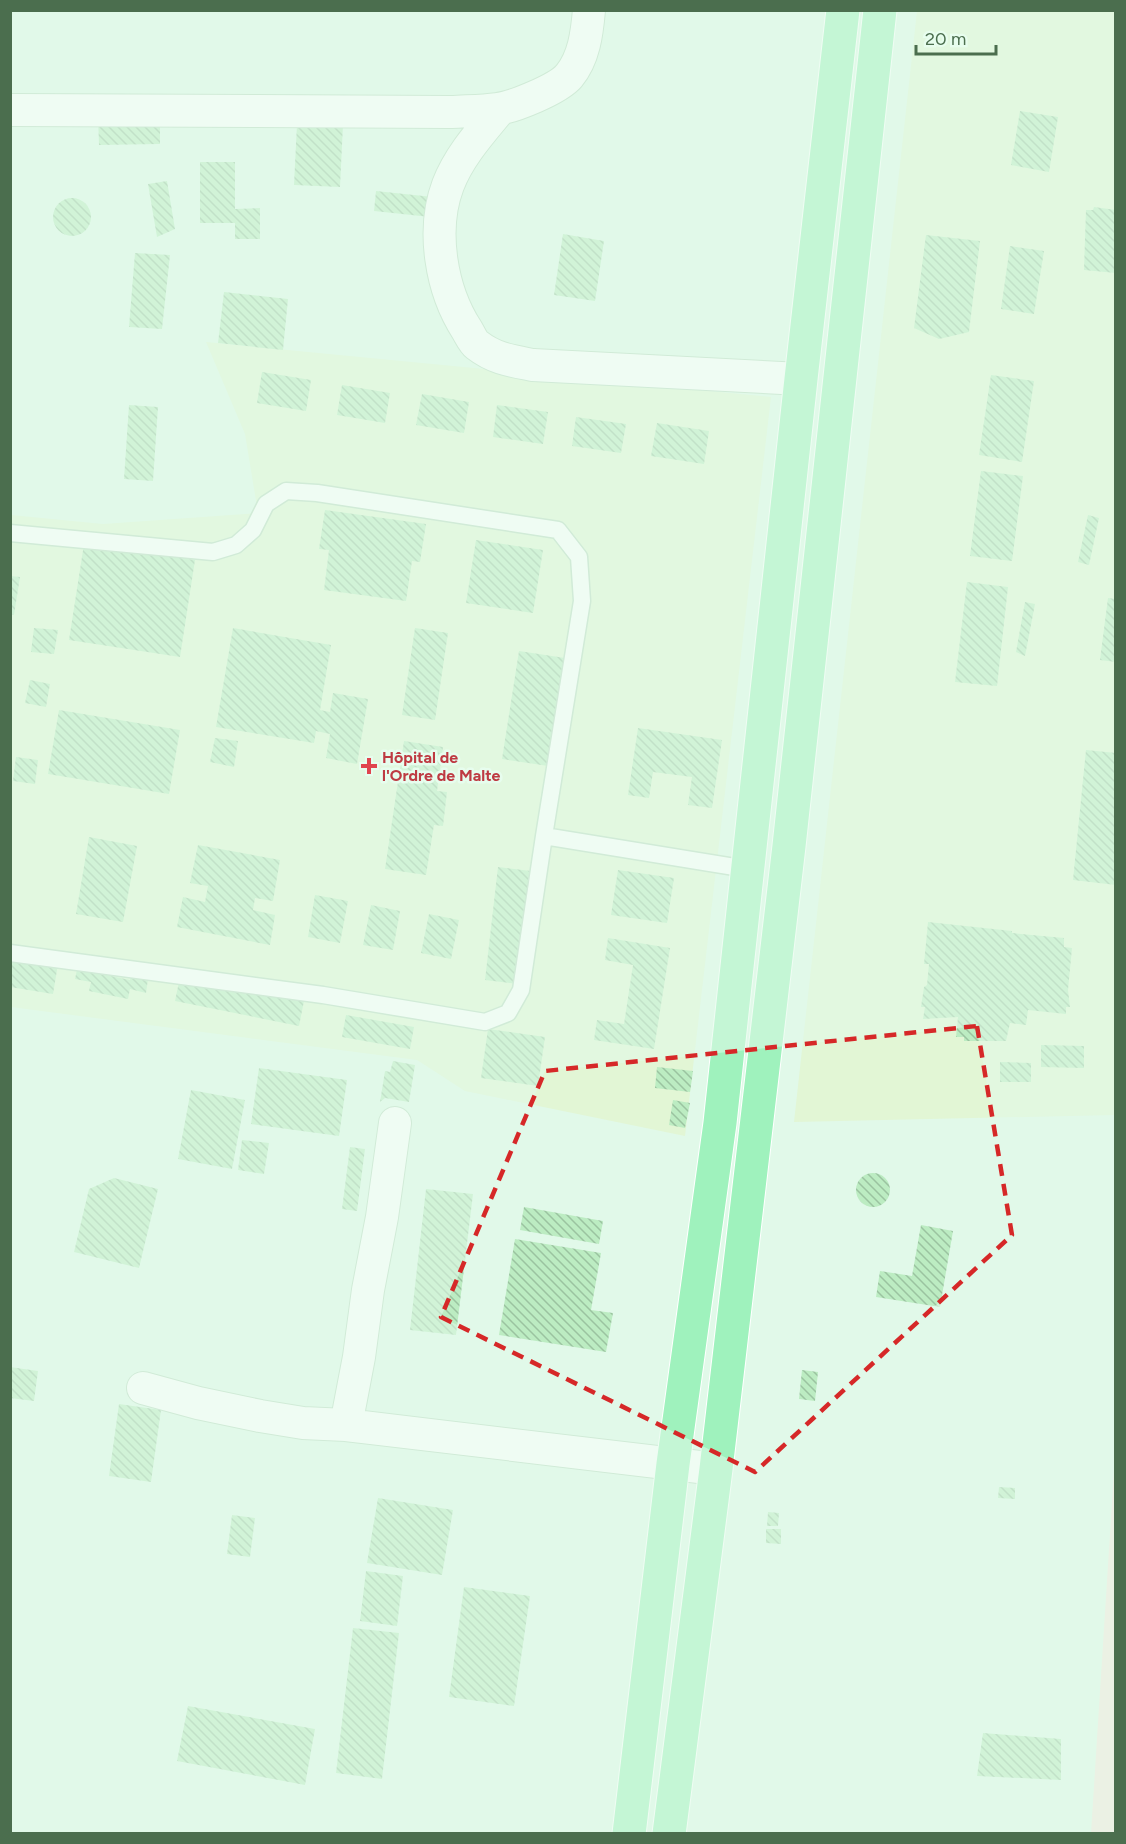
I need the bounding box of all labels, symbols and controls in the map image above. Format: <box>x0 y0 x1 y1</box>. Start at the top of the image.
scale bar <box>916 18 996 56</box>
text: 20 m <box>925 28 966 50</box>
place label: Hôpital de l'Ordre de Malte <box>382 748 500 785</box>
marker: Hôpital de l'Ordre de Malte <box>360 757 378 775</box>

